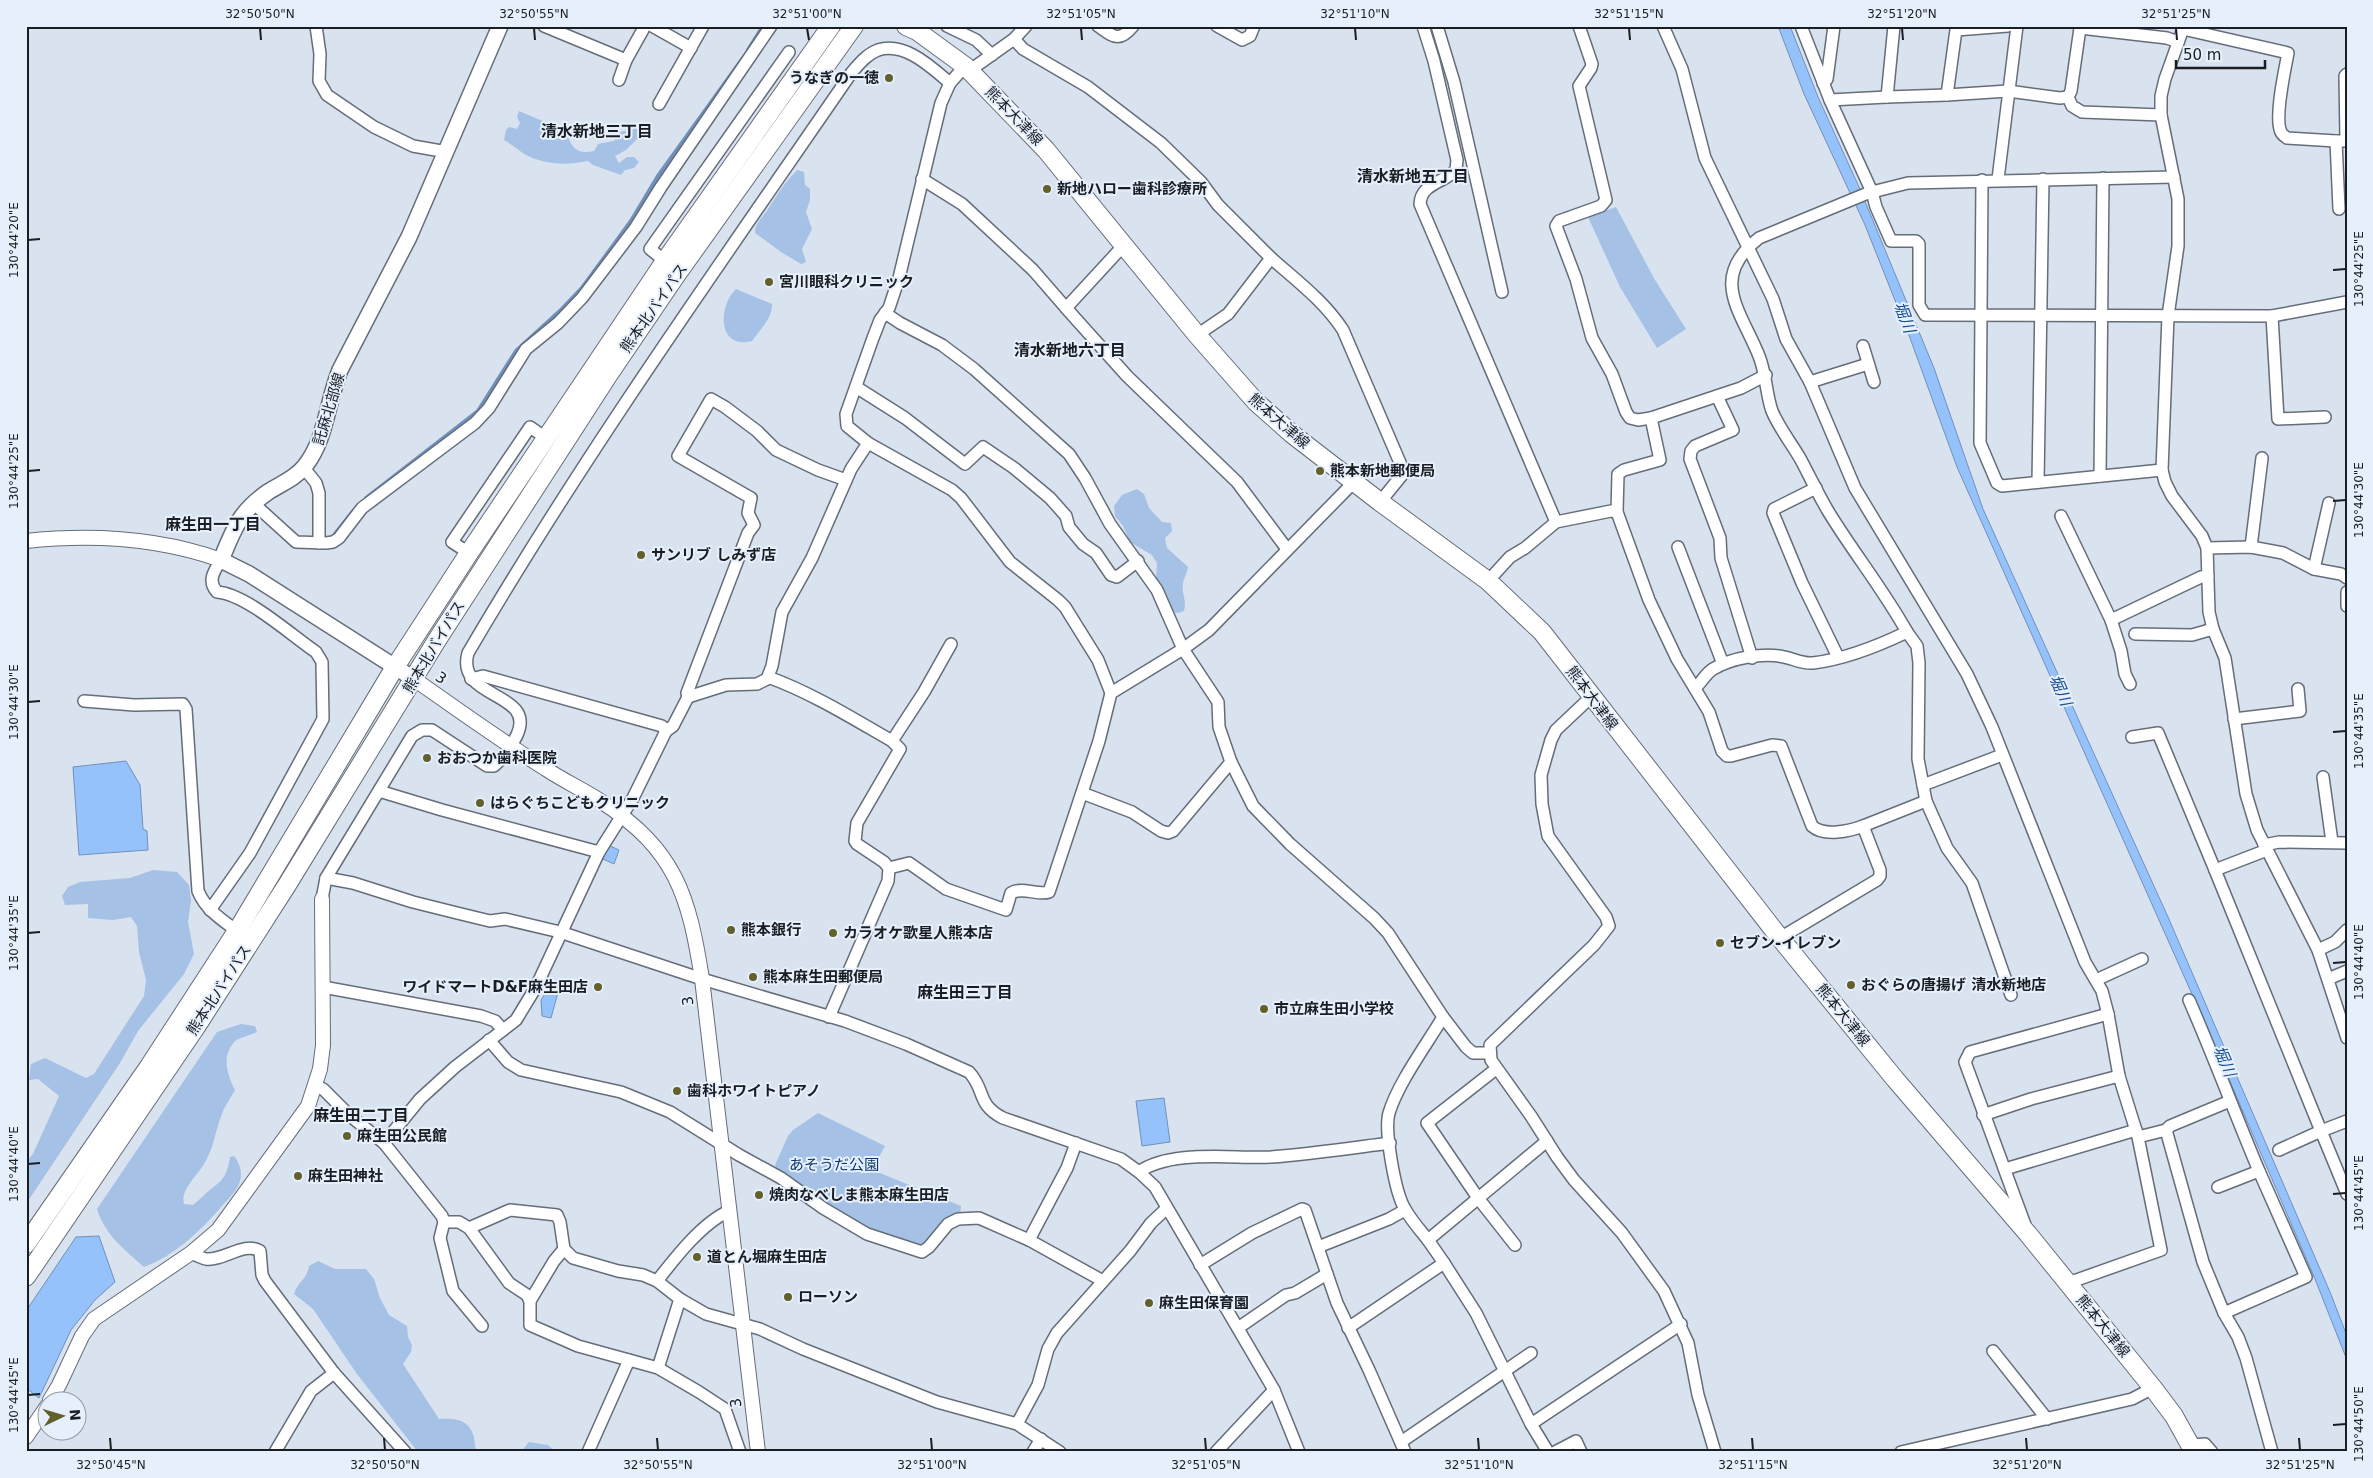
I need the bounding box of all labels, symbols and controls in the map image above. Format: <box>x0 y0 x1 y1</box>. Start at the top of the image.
text: 32°50'50"N <box>225 7 295 21</box>
text: 32°50'55"N <box>499 7 569 21</box>
text: 32°51'00"N <box>772 7 842 21</box>
text: 32°51'05"N <box>1046 7 1116 21</box>
text: 32°51'10"N <box>1320 7 1390 21</box>
text: 32°51'15"N <box>1594 7 1664 21</box>
text: 32°51'20"N <box>1867 7 1937 21</box>
text: 32°51'25"N <box>2141 7 2211 21</box>
scale bar <box>2176 38 2264 70</box>
text: 50 m <box>2183 46 2221 64</box>
place label: うなぎの一徳 <box>789 69 879 87</box>
marker: うなぎの一徳 <box>883 72 895 84</box>
street label: 熊本大津線 <box>981 83 1047 149</box>
district label: 清水新地三丁目 <box>541 122 653 141</box>
district label: 清水新地五丁目 <box>1357 167 1469 186</box>
place label: 新地ハロー歯科診療所 <box>1057 180 1207 198</box>
marker: 新地ハロー歯科診療所 <box>1041 183 1053 195</box>
text: 130°44'20"E <box>7 202 21 278</box>
text: 130°44'25"E <box>2352 231 2366 307</box>
street label: 熊本北バイパス <box>617 260 691 356</box>
place label: 宮川眼科クリニック <box>779 273 914 291</box>
marker: 宮川眼科クリニック <box>763 276 775 288</box>
water label: 堀川 <box>1890 299 1920 337</box>
district label: 清水新地六丁目 <box>1014 341 1126 360</box>
street label: 託麻北部線 <box>309 370 349 448</box>
street label: 熊本大津線 <box>1245 390 1313 452</box>
text: 130°44'25"E <box>7 433 21 509</box>
place label: 熊本新地郵便局 <box>1330 462 1435 480</box>
text: 130°44'30"E <box>2352 462 2366 538</box>
marker: 熊本新地郵便局 <box>1314 465 1326 477</box>
district label: 麻生田一丁目 <box>165 515 261 534</box>
place label: サンリブ しみず店 <box>651 546 776 564</box>
marker: サンリブ しみず店 <box>635 549 647 561</box>
street label: 熊本北バイパス <box>399 597 469 697</box>
street label: 熊本大津線 <box>1562 663 1622 733</box>
text: 130°44'30"E <box>7 664 21 740</box>
street label: 3 <box>432 668 450 688</box>
water label: 堀川 <box>2045 672 2077 711</box>
text: 130°44'35"E <box>2352 693 2366 769</box>
place label: おおつか歯科医院 <box>437 749 557 767</box>
marker: おおつか歯科医院 <box>421 752 433 764</box>
place label: はらぐちこどもクリニック <box>490 794 670 812</box>
marker: はらぐちこどもクリニック <box>474 797 486 809</box>
text: 130°44'35"E <box>7 895 21 971</box>
place label: 熊本銀行 <box>741 921 801 939</box>
marker: 熊本銀行 <box>725 924 737 936</box>
place label: カラオケ歌星人熊本店 <box>843 924 993 942</box>
text: 130°44'40"E <box>2352 924 2366 1000</box>
marker: カラオケ歌星人熊本店 <box>827 927 839 939</box>
place label: セブン-イレブン <box>1730 934 1841 952</box>
marker: セブン-イレブン <box>1714 937 1726 949</box>
street label: 熊本北バイパス <box>183 941 255 1039</box>
place label: 熊本麻生田郵便局 <box>763 968 883 986</box>
marker: 熊本麻生田郵便局 <box>747 971 759 983</box>
place label: おぐらの唐揚げ 清水新地店 <box>1861 976 2046 994</box>
place label: ワイドマートD&F麻生田店 <box>402 978 588 996</box>
marker: おぐらの唐揚げ 清水新地店 <box>1845 979 1857 991</box>
street label: 熊本大津線 <box>1812 980 1874 1050</box>
marker: ワイドマートD&F麻生田店 <box>592 981 604 993</box>
district label: 麻生田三丁目 <box>917 983 1013 1002</box>
street label: 3 <box>678 995 698 1007</box>
place label: 市立麻生田小学校 <box>1274 1000 1394 1018</box>
marker: 市立麻生田小学校 <box>1258 1003 1270 1015</box>
water label: 堀川 <box>2210 1043 2240 1081</box>
place label: 歯科ホワイトピアノ <box>687 1082 821 1100</box>
marker: 歯科ホワイトピアノ <box>671 1085 683 1097</box>
district label: 麻生田二丁目 <box>313 1106 409 1125</box>
text: 130°44'40"E <box>7 1126 21 1202</box>
place label: 麻生田公民館 <box>357 1127 447 1145</box>
marker: 麻生田公民館 <box>341 1130 353 1142</box>
text: 130°44'45"E <box>2352 1155 2366 1231</box>
park label: あそうだ公園 <box>789 1156 879 1174</box>
place label: 麻生田神社 <box>308 1167 383 1185</box>
marker: 麻生田神社 <box>292 1170 304 1182</box>
place label: 焼肉なべしま熊本麻生田店 <box>769 1186 949 1204</box>
marker: 焼肉なべしま熊本麻生田店 <box>753 1189 765 1201</box>
place label: 道とん堀麻生田店 <box>707 1248 827 1266</box>
marker: 道とん堀麻生田店 <box>691 1251 703 1263</box>
place label: ローソン <box>798 1288 858 1306</box>
marker: ローソン <box>782 1291 794 1303</box>
street label: 熊本大津線 <box>2072 1291 2134 1361</box>
place label: 麻生田保育園 <box>1159 1294 1249 1312</box>
marker: 麻生田保育園 <box>1143 1297 1155 1309</box>
text: 130°44'45"E <box>7 1357 21 1433</box>
text: 130°44'50"E <box>2352 1386 2366 1462</box>
north arrow <box>38 1390 88 1440</box>
street label: 3 <box>726 1397 746 1409</box>
text: N <box>66 1408 83 1421</box>
text: 32°50'45"N <box>76 1458 146 1472</box>
text: 32°50'50"N <box>350 1458 420 1472</box>
text: 32°50'55"N <box>623 1458 693 1472</box>
text: 32°51'00"N <box>897 1458 967 1472</box>
text: 32°51'05"N <box>1171 1458 1241 1472</box>
text: 32°51'10"N <box>1444 1458 1514 1472</box>
text: 32°51'15"N <box>1718 1458 1788 1472</box>
text: 32°51'20"N <box>1992 1458 2062 1472</box>
text: 32°51'25"N <box>2265 1458 2335 1472</box>

